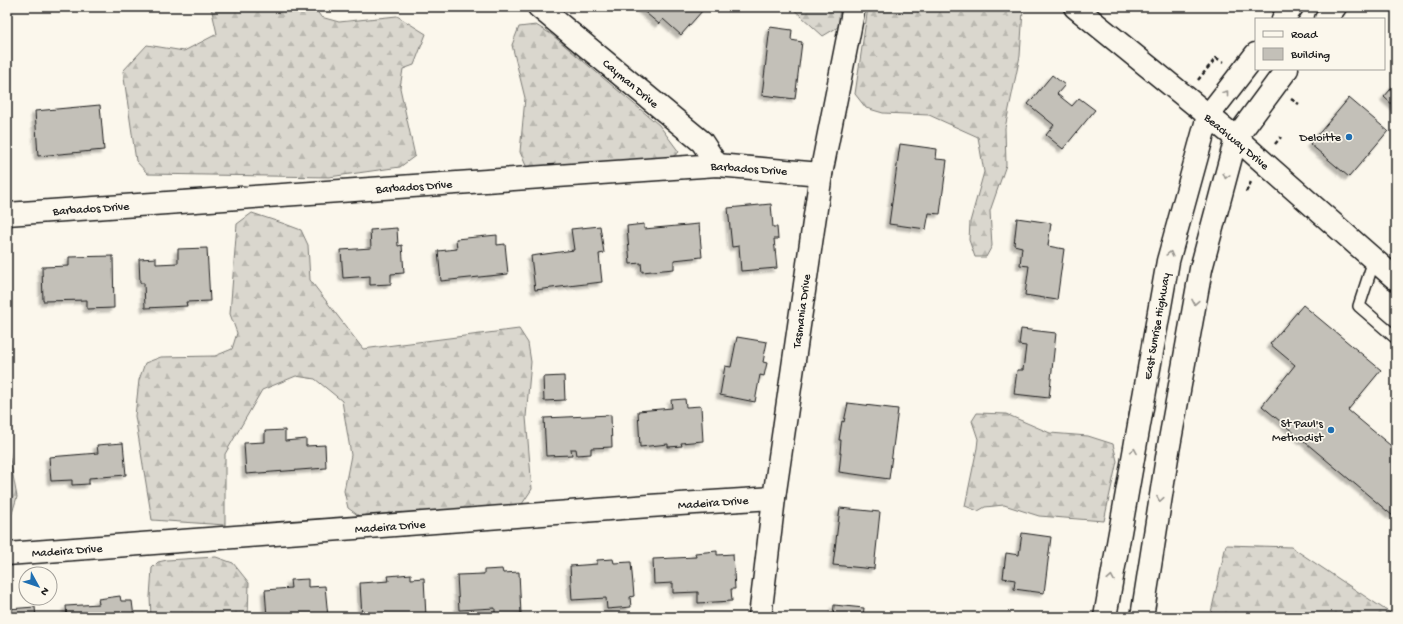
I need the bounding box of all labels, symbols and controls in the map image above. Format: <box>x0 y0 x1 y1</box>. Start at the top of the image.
legend <box>1255 18 1385 70</box>
text: Road <box>1291 29 1318 43</box>
text: Building <box>1290 49 1330 63</box>
street label: Cayman Drive <box>599 57 661 113</box>
one-way arrow <box>1221 91 1228 98</box>
street label: Beachway Drive <box>1200 111 1272 174</box>
place label: Deloitte <box>1299 132 1342 146</box>
marker: Deloitte <box>1344 132 1354 142</box>
street label: Barbados Drive <box>709 160 788 180</box>
one-way arrow <box>1222 173 1230 179</box>
street label: Barbados Drive <box>374 178 454 198</box>
street label: Barbados Drive <box>51 200 131 220</box>
one-way arrow <box>1165 251 1174 258</box>
street label: Tasmania Drive <box>791 272 815 350</box>
street label: East Sunrise Highway <box>1142 272 1174 381</box>
one-way arrow <box>1191 299 1199 305</box>
place label: St Paul's Methodist <box>1272 418 1324 446</box>
marker: St Paul's Methodist <box>1326 425 1336 435</box>
one-way arrow <box>1129 447 1138 454</box>
street label: Madeira Drive <box>677 494 750 513</box>
one-way arrow <box>1156 496 1165 502</box>
street label: Madeira Drive <box>354 518 427 537</box>
street label: Madeira Drive <box>31 542 104 561</box>
north arrow <box>18 566 58 606</box>
one-way arrow <box>1106 575 1115 582</box>
text: N <box>37 585 51 598</box>

